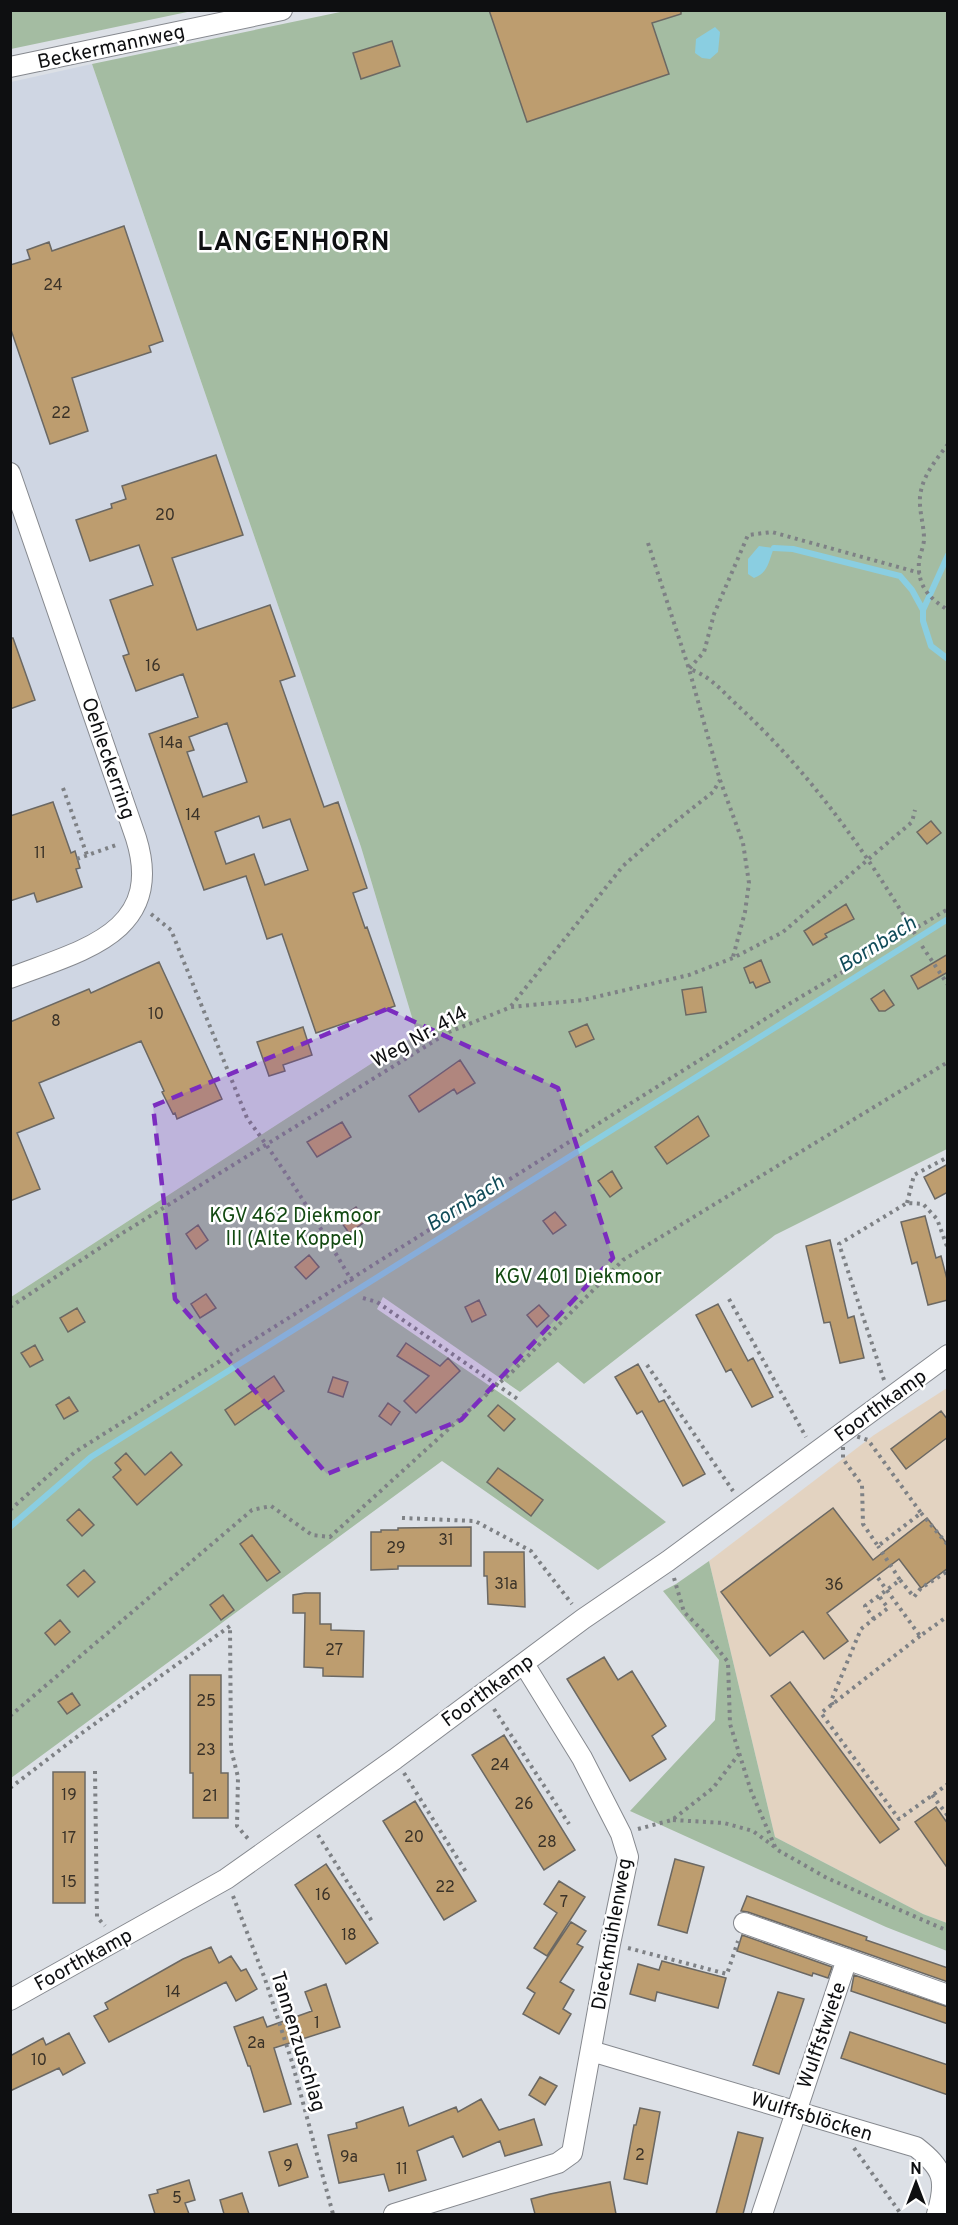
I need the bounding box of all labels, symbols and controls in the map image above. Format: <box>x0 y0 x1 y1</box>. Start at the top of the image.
street label: Beckermannweg <box>35 20 187 76</box>
district label: LANGENHORN <box>197 227 391 260</box>
house number: 24 <box>43 276 63 296</box>
house number: 22 <box>51 404 71 424</box>
house number: 20 <box>155 506 175 526</box>
house number: 16 <box>145 657 161 677</box>
street label: Oehleckerring <box>74 694 140 823</box>
house number: 14a <box>159 734 183 754</box>
house number: 14 <box>185 806 201 826</box>
house number: 11 <box>34 844 46 864</box>
water label: Bornbach <box>834 910 923 980</box>
street label: Weg Nr. 414 <box>367 1001 473 1075</box>
house number: 10 <box>148 1005 164 1025</box>
house number: 8 <box>51 1012 61 1032</box>
water label: Bornbach <box>422 1169 511 1239</box>
park label: KGV 462 Diekmoor III (Alte Koppel) <box>209 1204 381 1253</box>
park label: KGV 401 Diekmoor <box>494 1265 662 1291</box>
street label: Foorthkamp <box>830 1364 933 1449</box>
house number: 31 <box>438 1531 454 1551</box>
house number: 29 <box>386 1539 406 1559</box>
house number: 31a <box>494 1575 518 1595</box>
house number: 36 <box>824 1576 844 1596</box>
house number: 27 <box>325 1641 343 1661</box>
street label: Foorthkamp <box>437 1649 540 1734</box>
house number: 25 <box>196 1692 216 1712</box>
house number: 23 <box>196 1741 216 1761</box>
house number: 24 <box>490 1756 510 1776</box>
house number: 19 <box>61 1786 77 1806</box>
house number: 21 <box>202 1787 218 1807</box>
house number: 26 <box>514 1795 534 1815</box>
house number: 20 <box>404 1828 424 1848</box>
house number: 17 <box>62 1829 76 1849</box>
house number: 28 <box>537 1833 557 1853</box>
street label: Dieckmühlenweg <box>587 1856 639 2012</box>
house number: 15 <box>61 1873 77 1893</box>
house number: 22 <box>435 1878 455 1898</box>
house number: 16 <box>315 1886 331 1906</box>
house number: 7 <box>560 1893 568 1913</box>
street label: Foorthkamp <box>30 1923 138 1998</box>
house number: 18 <box>341 1926 357 1946</box>
street label: Tannenzuschlag <box>263 1968 331 2115</box>
street label: Wulffstwiete <box>793 1979 853 2092</box>
house number: 14 <box>165 1983 181 2003</box>
house number: 1 <box>314 2014 320 2034</box>
house number: 2a <box>247 2034 265 2054</box>
house number: 10 <box>31 2051 47 2071</box>
street label: Wulffsblöcken <box>747 2087 876 2149</box>
house number: 2 <box>635 2146 645 2166</box>
house number: 9a <box>340 2148 358 2168</box>
north arrow <box>886 2153 946 2213</box>
house number: 9 <box>283 2157 293 2177</box>
house number: 11 <box>396 2160 408 2180</box>
text: N <box>910 2160 922 2180</box>
house number: 5 <box>172 2189 182 2209</box>

